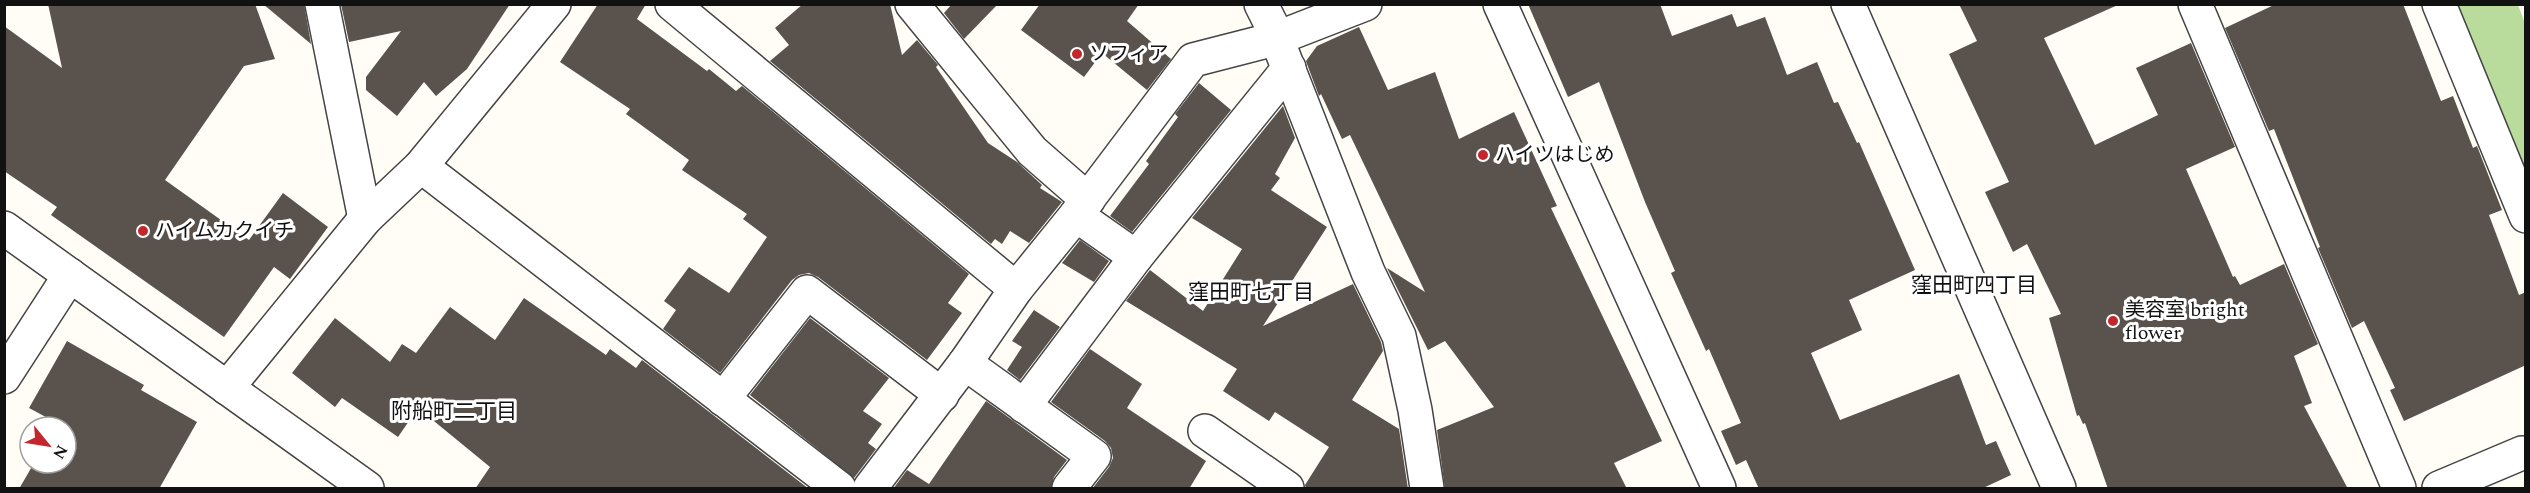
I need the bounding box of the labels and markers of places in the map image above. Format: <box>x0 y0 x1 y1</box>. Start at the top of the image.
place label: ソフィア <box>1089 39 1169 69</box>
marker: ソフィア <box>1070 47 1084 61</box>
place label: ハイツはじめ <box>1495 140 1615 170</box>
marker: ハイツはじめ <box>1476 148 1490 162</box>
place label: ハイムカクイチ <box>155 216 294 246</box>
marker: ハイムカクイチ <box>136 224 150 238</box>
place label: 美容室 bright flower <box>2125 295 2245 348</box>
marker: 美容室 bright flower <box>2106 314 2120 328</box>

